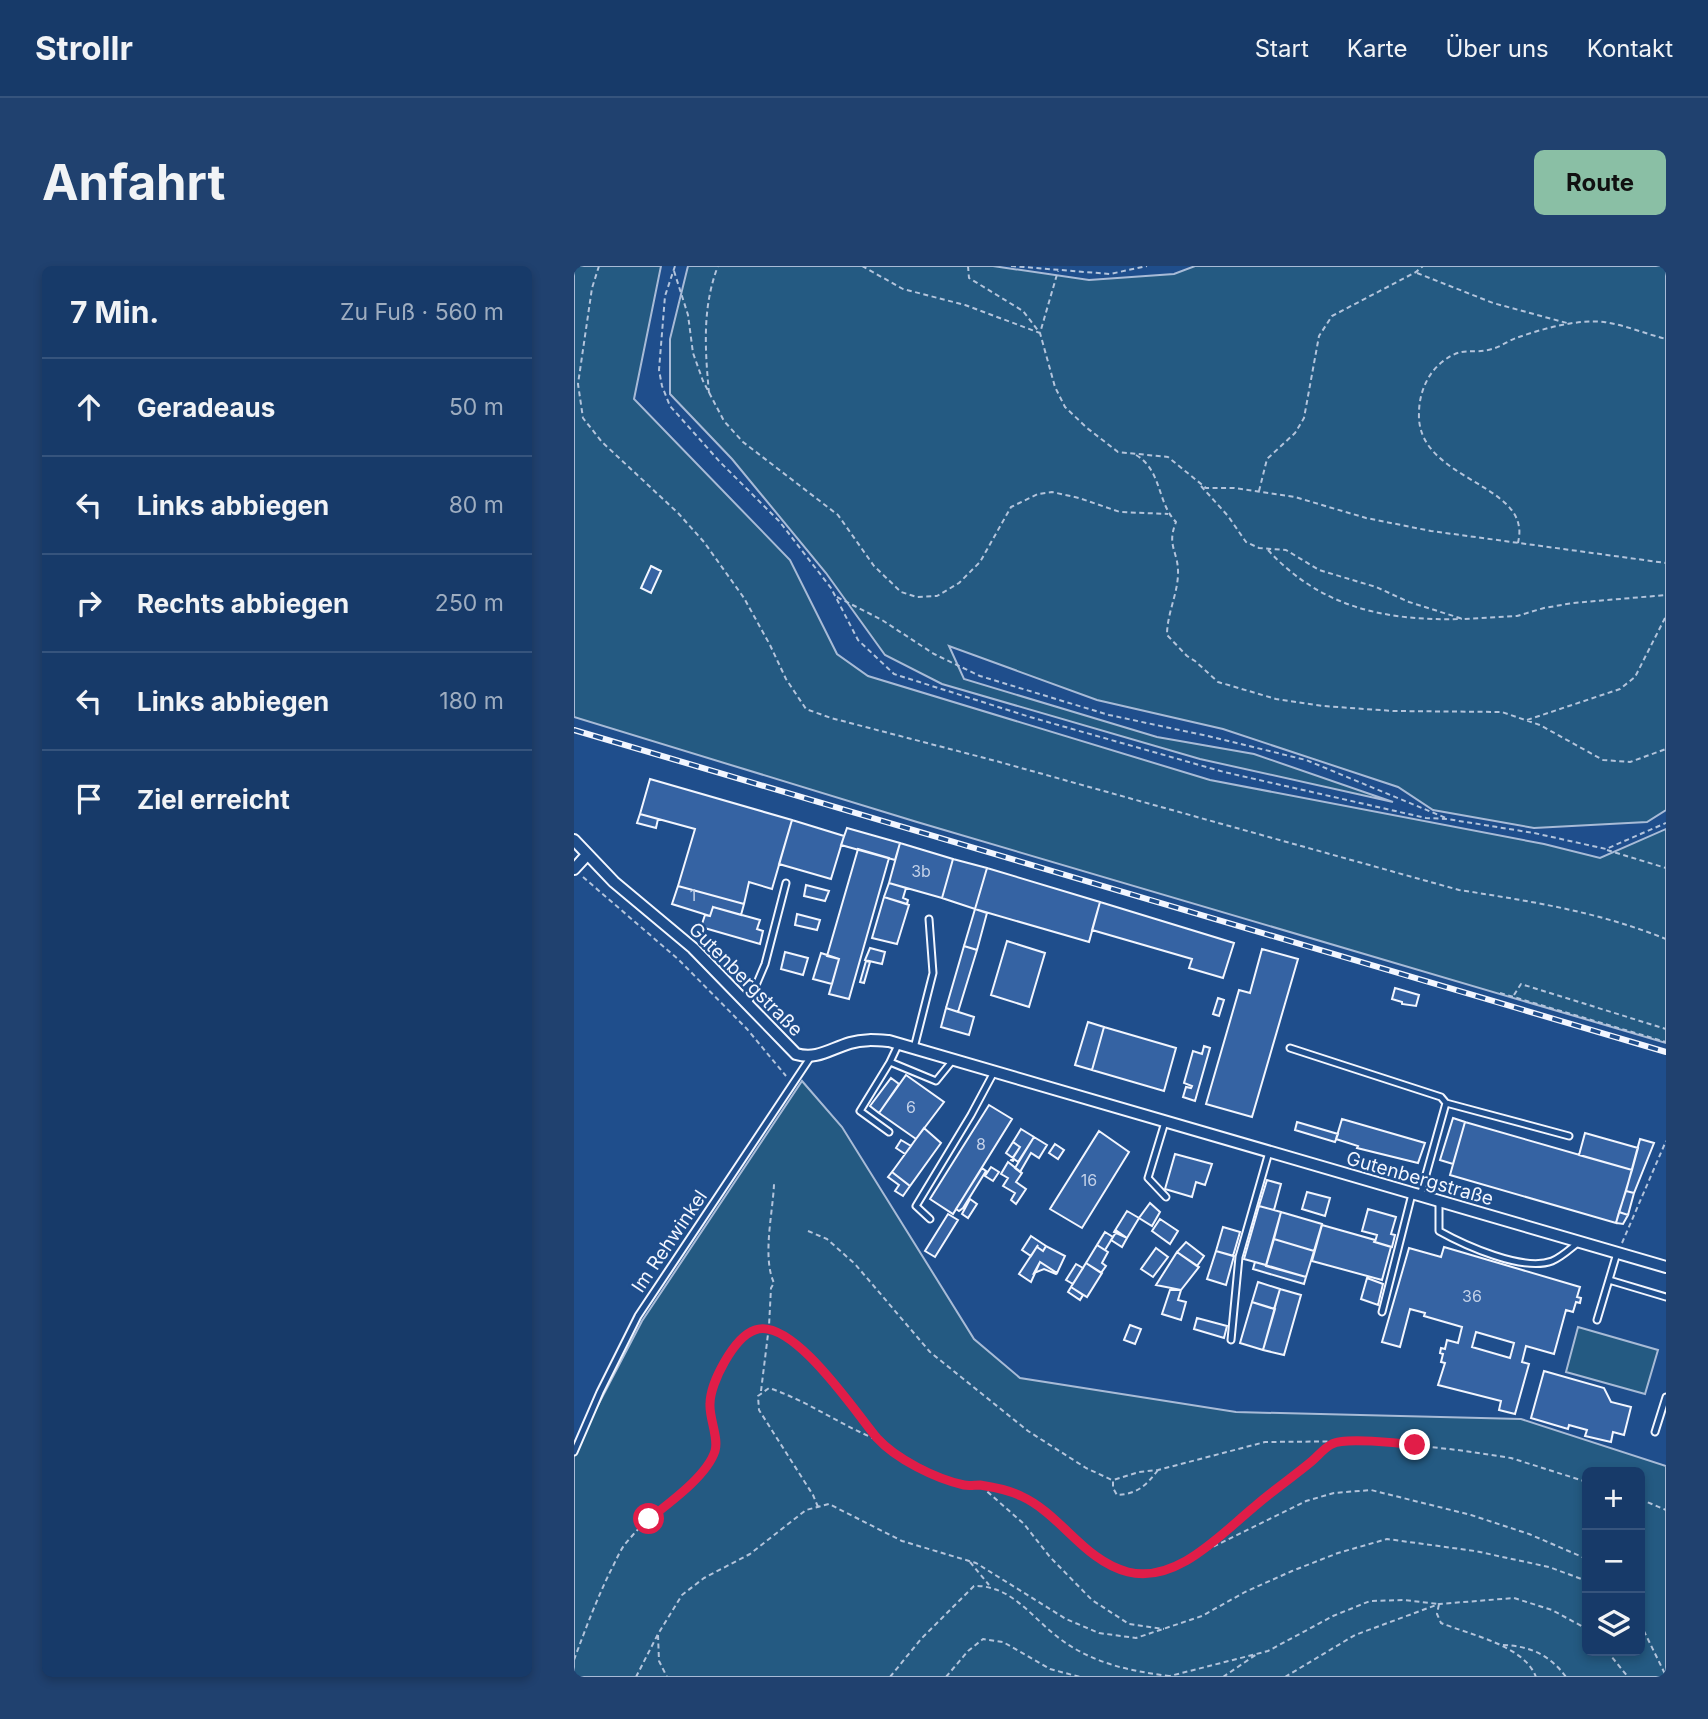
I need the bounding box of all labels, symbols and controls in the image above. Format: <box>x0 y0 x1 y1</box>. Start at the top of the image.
text: Strollr <box>35 28 133 68</box>
text: Start <box>1255 34 1309 63</box>
text: Karte <box>1347 34 1407 63</box>
text: Über uns <box>1445 34 1549 63</box>
text: Kontakt <box>1587 34 1673 63</box>
button: Route <box>1534 150 1666 215</box>
text: Anfahrt <box>42 153 225 212</box>
text: 7 Min. <box>70 294 159 330</box>
text: Zu Fuß · 560 m <box>340 298 504 326</box>
icon: ahead <box>70 388 108 426</box>
text: Geradeaus <box>137 392 275 423</box>
text: 50 m <box>449 393 504 421</box>
icon: left <box>70 486 108 524</box>
text: Links abbiegen <box>137 490 329 521</box>
text: 80 m <box>449 491 504 519</box>
icon: right <box>70 584 108 622</box>
text: Rechts abbiegen <box>137 588 349 619</box>
text: 250 m <box>435 589 504 617</box>
icon: left <box>70 682 108 720</box>
text: Links abbiegen <box>137 686 329 717</box>
text: 180 m <box>439 687 504 715</box>
icon: arrive <box>70 780 108 818</box>
text: Ziel erreicht <box>137 784 290 815</box>
house number: 3b <box>911 861 931 881</box>
house number: 1 <box>690 885 696 905</box>
street label: Gutenbergstraße <box>684 918 807 1041</box>
house number: 6 <box>906 1097 916 1117</box>
house number: 8 <box>976 1134 986 1154</box>
street label: Gutenbergstraße <box>1344 1147 1496 1210</box>
house number: 16 <box>1081 1170 1097 1190</box>
street label: Im Rehwinkel <box>627 1186 712 1297</box>
house number: 36 <box>1462 1286 1482 1306</box>
route end <box>1399 1429 1430 1460</box>
map controls <box>1582 1467 1645 1656</box>
button: + <box>1582 1467 1645 1530</box>
route start <box>633 1503 664 1534</box>
button: − <box>1582 1530 1645 1593</box>
button: layers <box>1582 1593 1645 1656</box>

